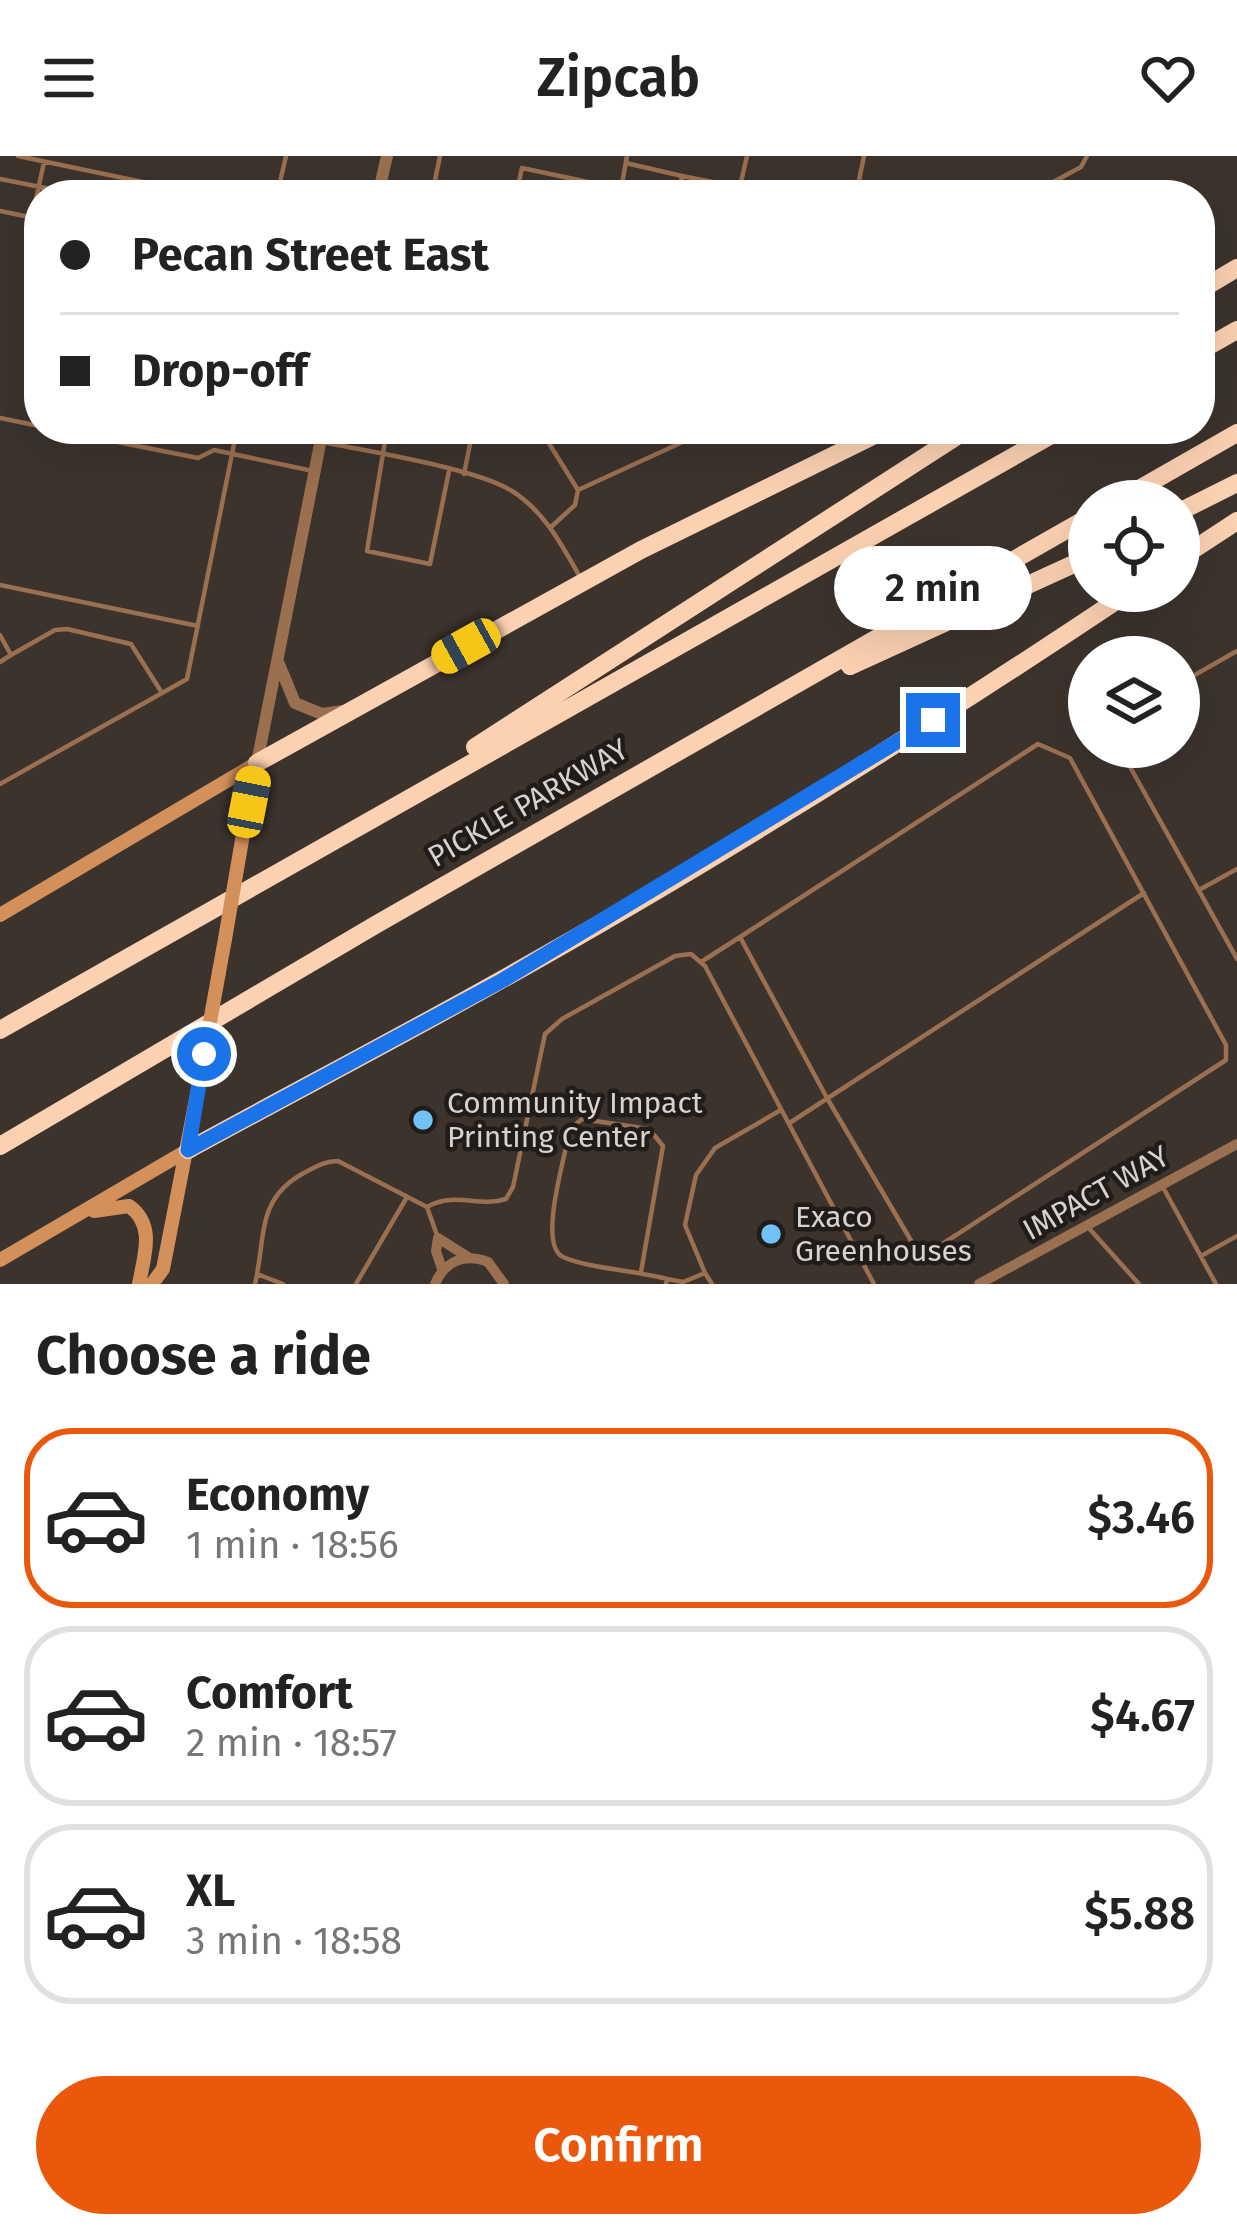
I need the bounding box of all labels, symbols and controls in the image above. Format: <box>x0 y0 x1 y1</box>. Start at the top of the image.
icon: menu <box>36 45 102 111</box>
icon: heart <box>1135 45 1201 111</box>
text: Zipcab <box>537 46 700 110</box>
text: Pecan Street East <box>132 228 489 282</box>
text: Drop-off <box>132 344 308 398</box>
map controls <box>1068 480 1200 768</box>
button: locate <box>1068 480 1200 612</box>
callout: 2 min <box>834 546 1032 630</box>
text: 2 min <box>885 565 981 611</box>
car <box>426 613 506 679</box>
button: layers <box>1068 636 1200 768</box>
route end <box>906 693 960 747</box>
street label: PICKLE PARKWAY <box>421 731 635 875</box>
car <box>224 763 274 841</box>
route start <box>177 1027 231 1081</box>
place label: Community Impact Printing Center <box>447 1085 703 1155</box>
marker: Community Impact Printing Center <box>410 1107 436 1133</box>
street label: IMPACT WAY <box>1017 1138 1176 1248</box>
place label: Exaco Greenhouses <box>795 1199 972 1269</box>
marker: Exaco Greenhouses <box>758 1221 784 1247</box>
text: Choose a ride <box>36 1324 371 1388</box>
icon: car <box>42 1464 150 1572</box>
text: Economy <box>186 1468 369 1522</box>
text: $3.46 <box>1088 1491 1195 1545</box>
text: 1 min · 18:56 <box>186 1522 399 1568</box>
icon: car <box>42 1662 150 1770</box>
text: Comfort <box>186 1666 353 1720</box>
text: $4.67 <box>1090 1689 1195 1743</box>
text: 2 min · 18:57 <box>186 1720 397 1766</box>
icon: car <box>42 1860 150 1968</box>
text: XL <box>186 1864 235 1918</box>
text: $5.88 <box>1084 1887 1195 1941</box>
text: 3 min · 18:58 <box>186 1918 402 1964</box>
button: Confirm <box>36 2076 1201 2214</box>

